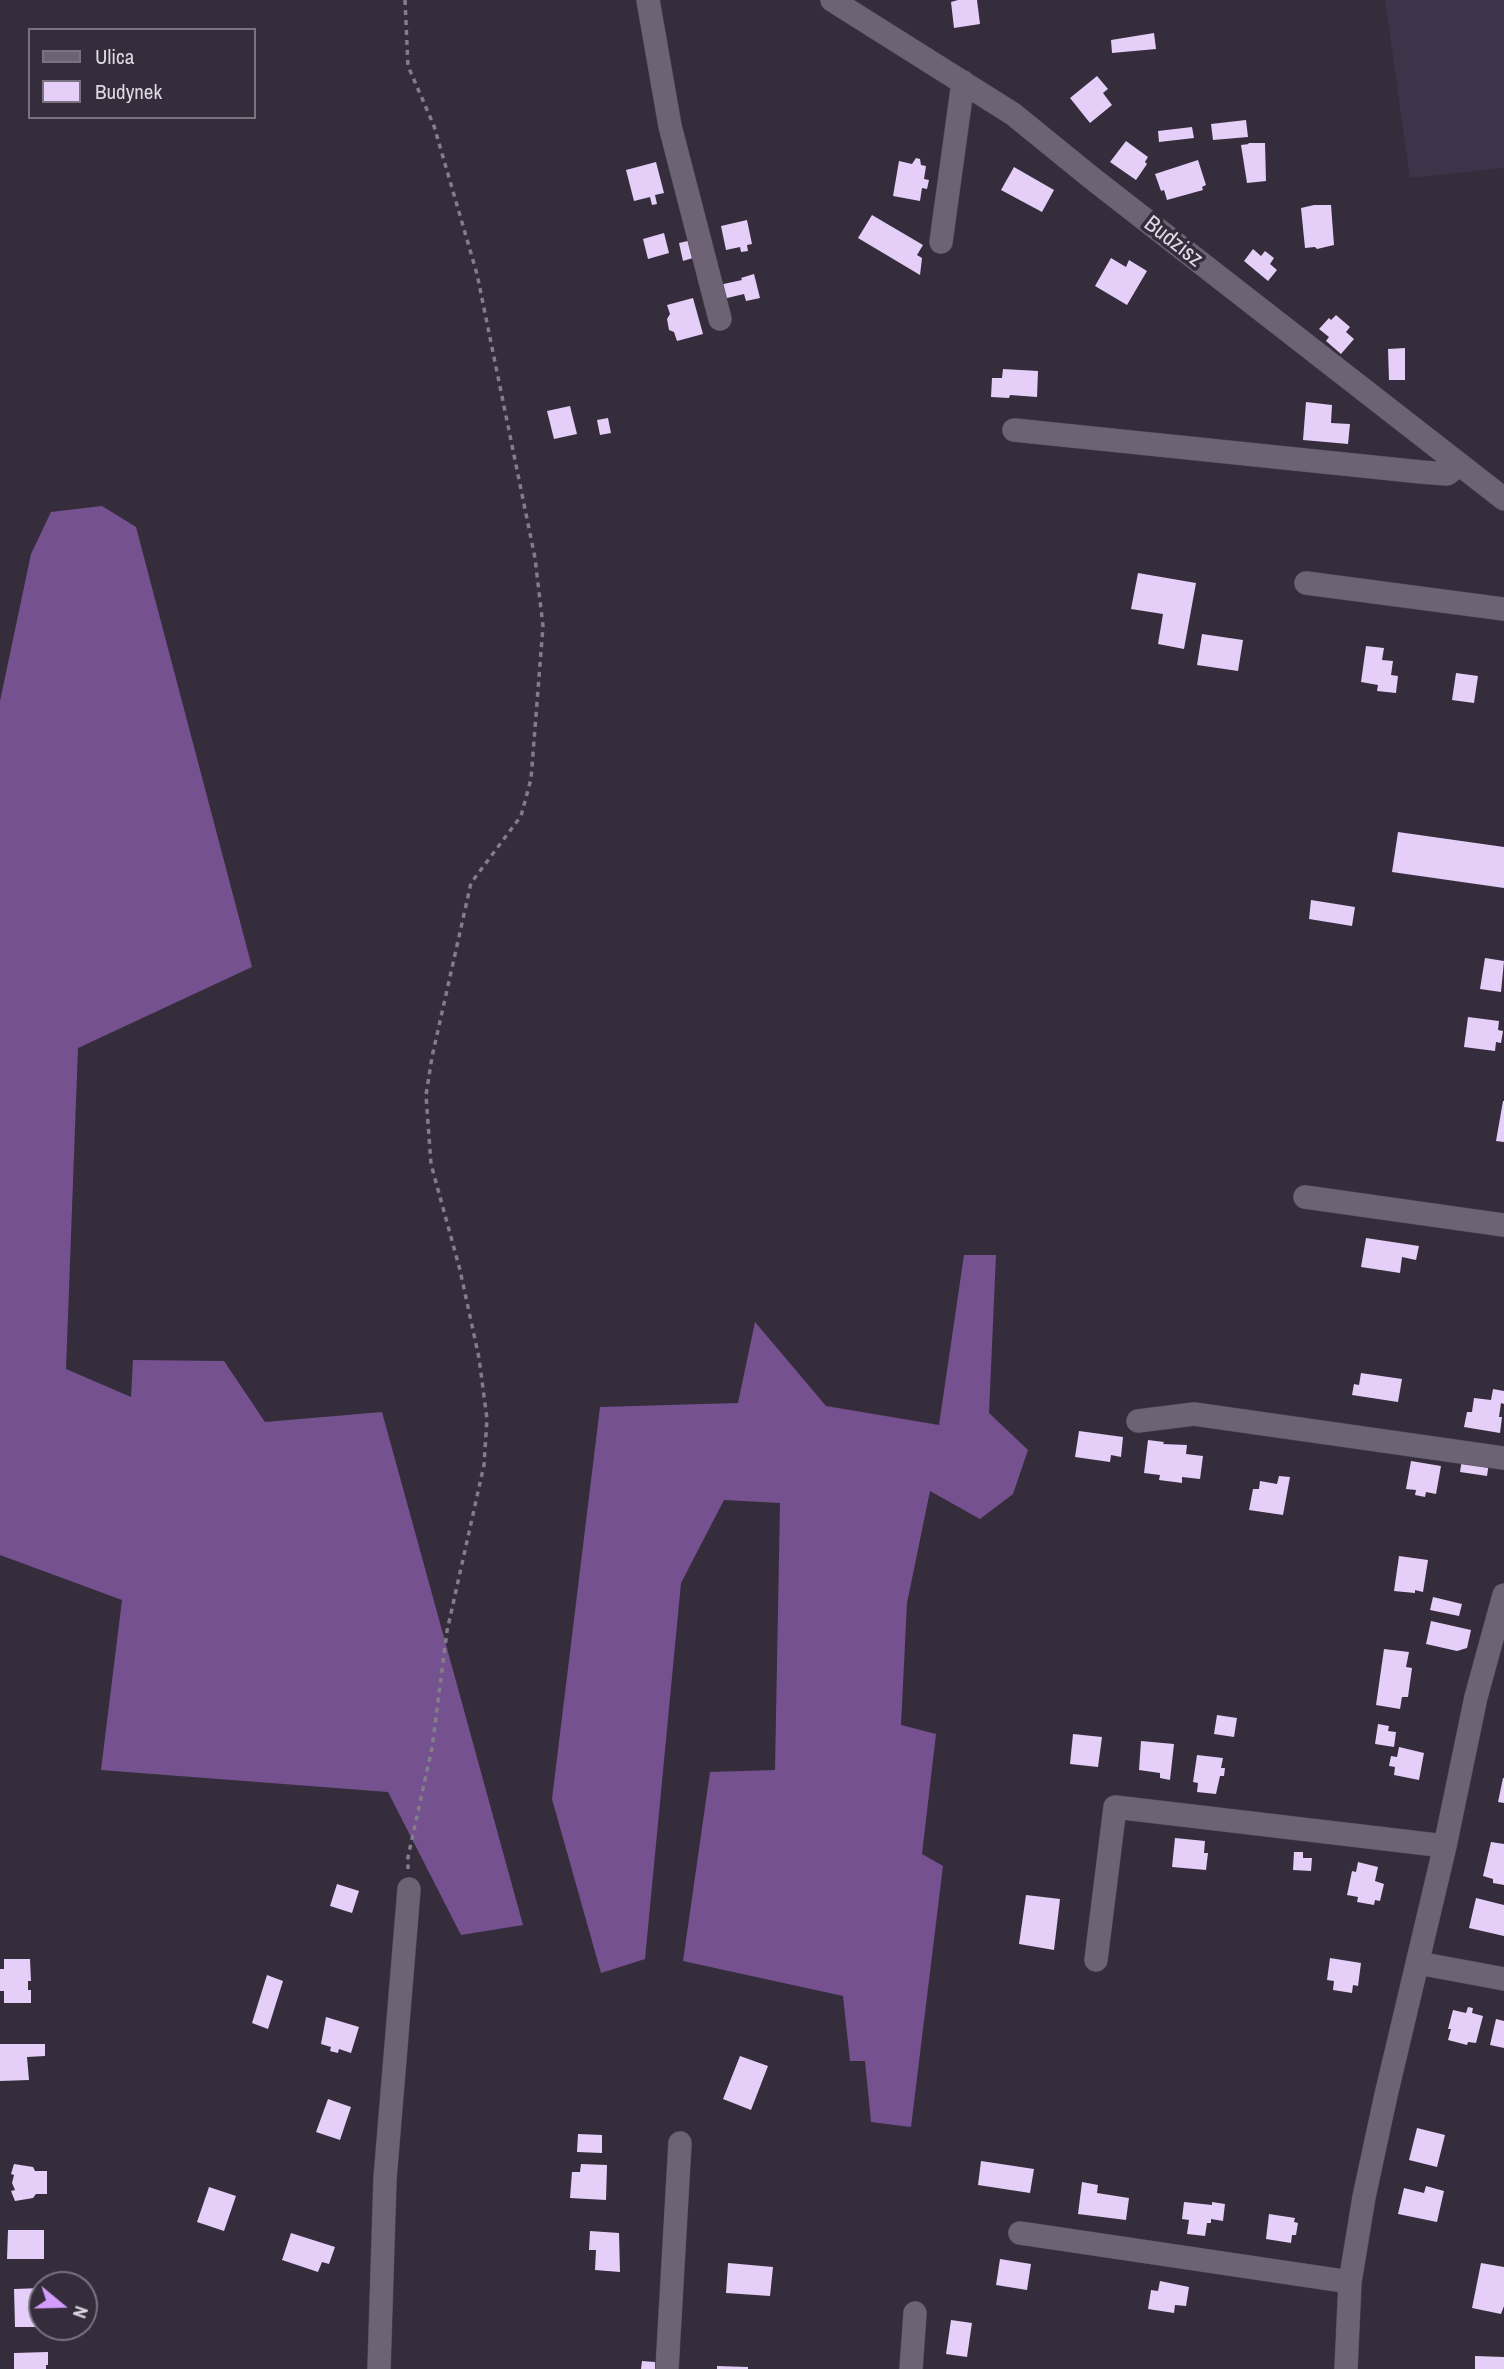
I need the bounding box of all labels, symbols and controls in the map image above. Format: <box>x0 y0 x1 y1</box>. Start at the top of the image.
legend <box>28 28 256 119</box>
text: Ulica <box>95 42 134 71</box>
text: Budynek <box>95 77 162 106</box>
street label: Budzisz <box>1138 210 1208 274</box>
north arrow <box>28 2271 98 2341</box>
text: N <box>67 2303 95 2322</box>

